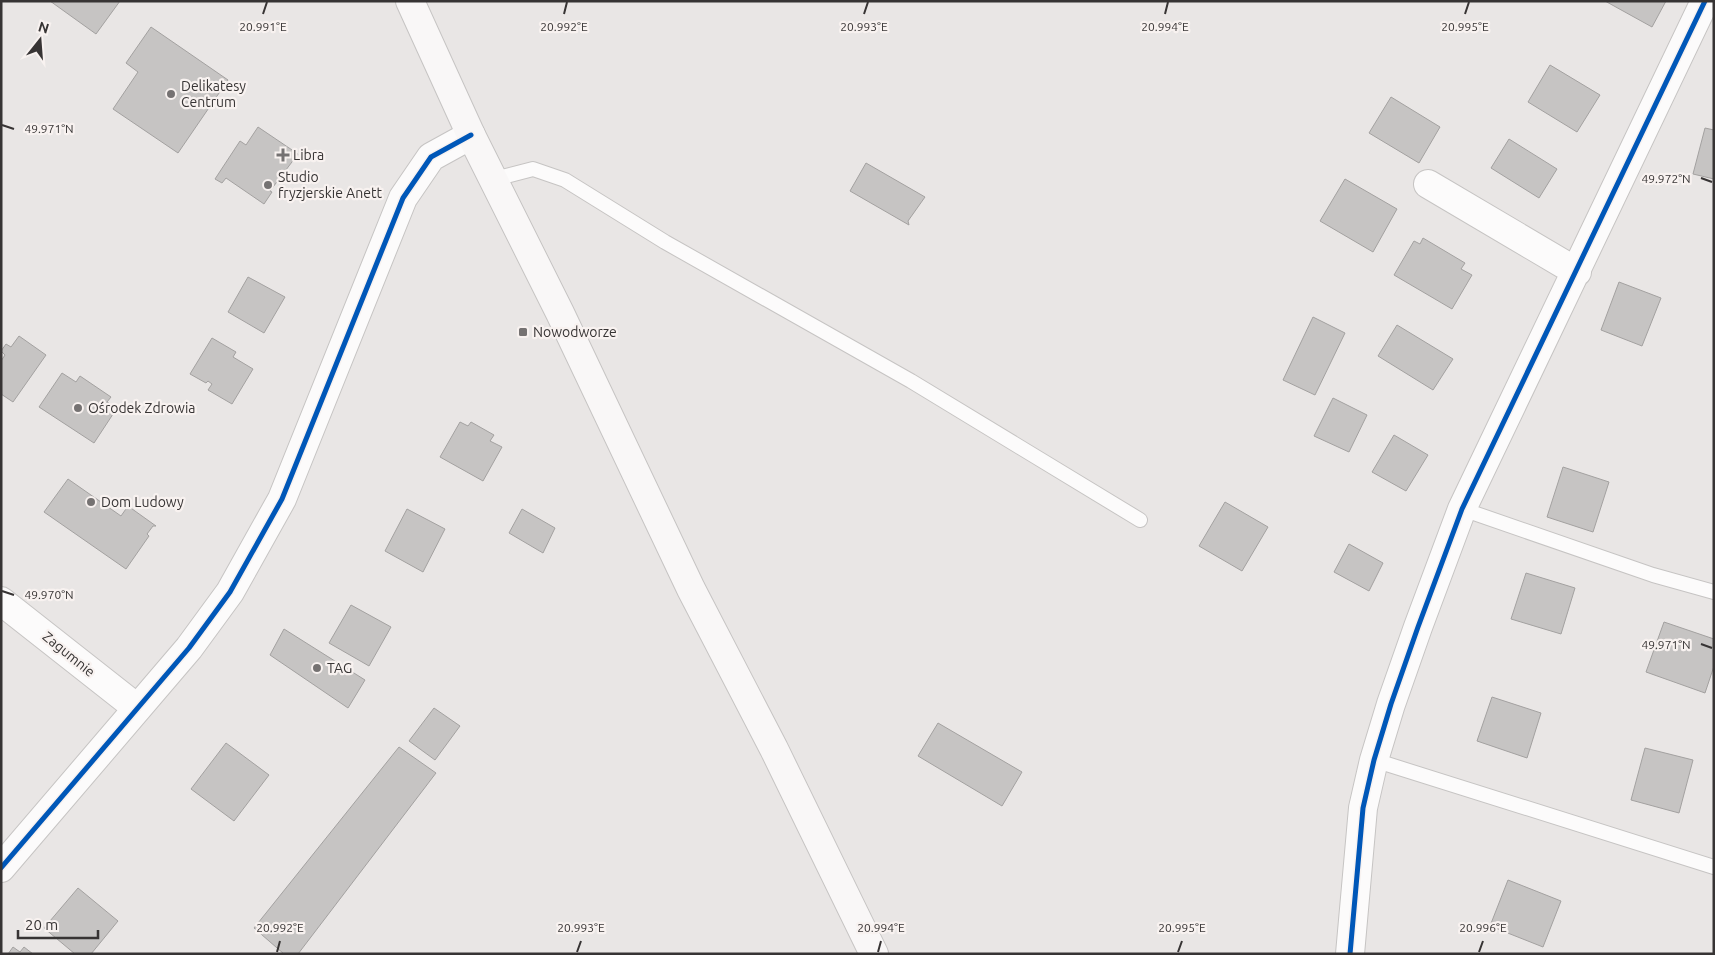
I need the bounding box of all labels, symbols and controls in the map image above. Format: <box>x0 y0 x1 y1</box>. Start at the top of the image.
north arrow <box>15 15 65 65</box>
text: N <box>36 18 51 37</box>
text: 20.991°E <box>239 20 287 33</box>
text: 20.992°E <box>540 20 588 33</box>
text: 20.993°E <box>840 20 888 33</box>
text: 20.994°E <box>1141 20 1189 33</box>
text: 20.995°E <box>1441 20 1489 33</box>
place label: Delikatesy Centrum <box>181 78 246 110</box>
marker: Delikatesy Centrum <box>165 88 177 100</box>
text: 49.971°N <box>24 122 74 135</box>
place label: Libra <box>293 147 324 163</box>
marker: Libra <box>277 149 289 161</box>
place label: Studio fryzjerskie Anett <box>278 169 382 201</box>
text: 49.972°N <box>1641 172 1691 185</box>
marker: Studio fryzjerskie Anett <box>262 179 274 191</box>
place label: Nowodworze <box>533 324 617 340</box>
marker: Nowodworze <box>517 326 529 338</box>
place label: Ośrodek Zdrowia <box>88 400 196 416</box>
marker: Ośrodek Zdrowia <box>72 402 84 414</box>
place label: Dom Ludowy <box>101 494 184 510</box>
marker: Dom Ludowy <box>85 496 97 508</box>
text: 49.970°N <box>24 588 74 601</box>
street label: Zagumnie <box>40 628 98 680</box>
text: 49.971°N <box>1641 638 1691 651</box>
place label: TAG <box>327 660 352 676</box>
marker: TAG <box>311 662 323 674</box>
scale bar <box>18 908 98 940</box>
text: 20 m <box>25 916 58 933</box>
text: 20.992°E <box>256 921 304 934</box>
text: 20.993°E <box>557 921 605 934</box>
text: 20.994°E <box>857 921 905 934</box>
text: 20.995°E <box>1158 921 1206 934</box>
text: 20.996°E <box>1459 921 1507 934</box>

